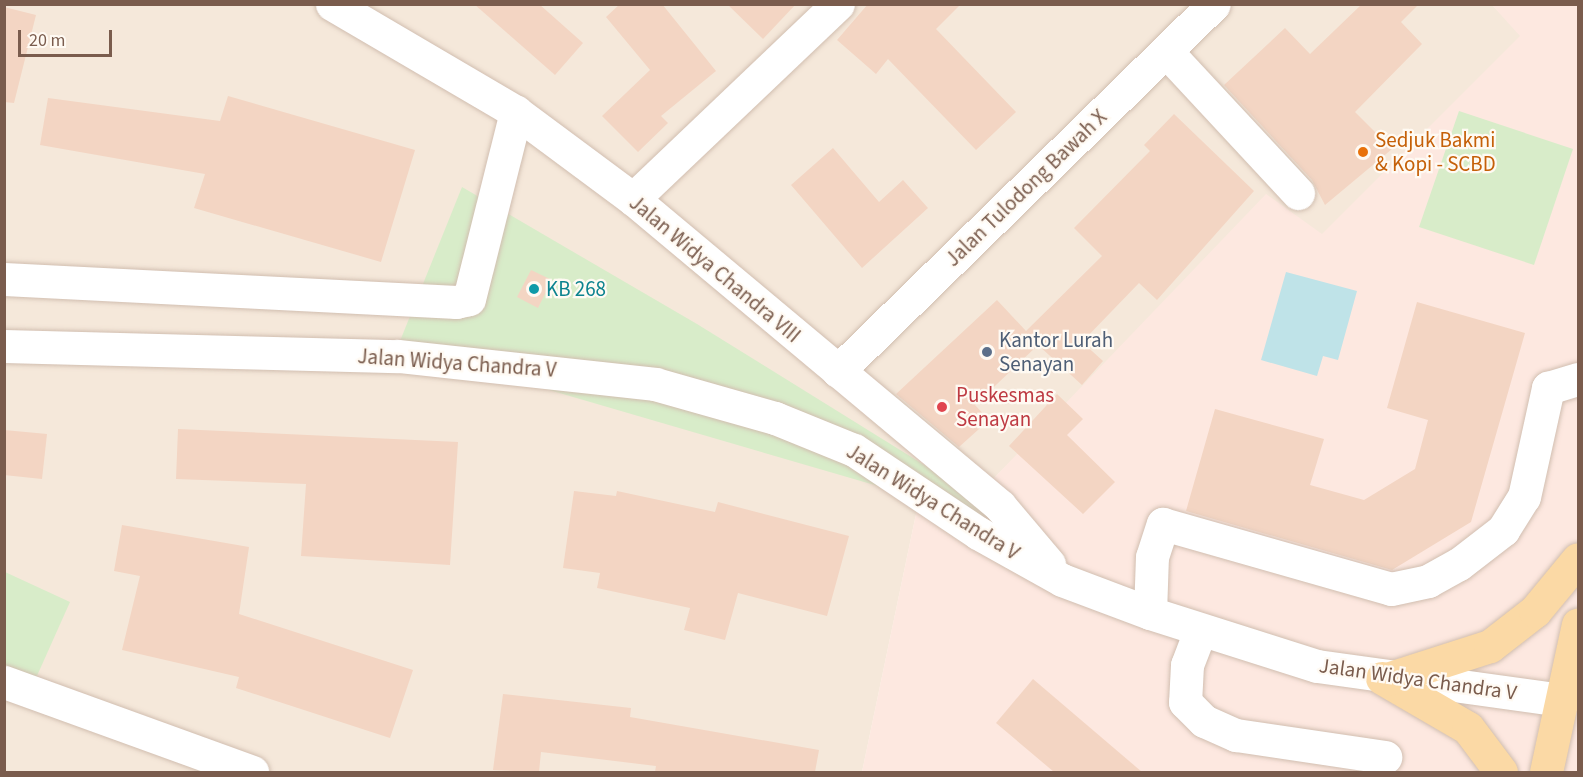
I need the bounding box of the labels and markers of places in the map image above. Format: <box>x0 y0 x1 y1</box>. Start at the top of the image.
place label: Sedjuk Bakmi & Kopi - SCBD <box>1375 127 1496 177</box>
marker: Sedjuk Bakmi & Kopi - SCBD <box>1356 145 1370 159</box>
place label: KB 268 <box>546 276 606 302</box>
marker: KB 268 <box>527 282 541 296</box>
place label: Kantor Lurah Senayan <box>999 327 1113 377</box>
marker: Kantor Lurah Senayan <box>980 345 994 359</box>
place label: Puskesmas Senayan <box>956 382 1054 432</box>
marker: Puskesmas Senayan <box>933 398 951 416</box>

